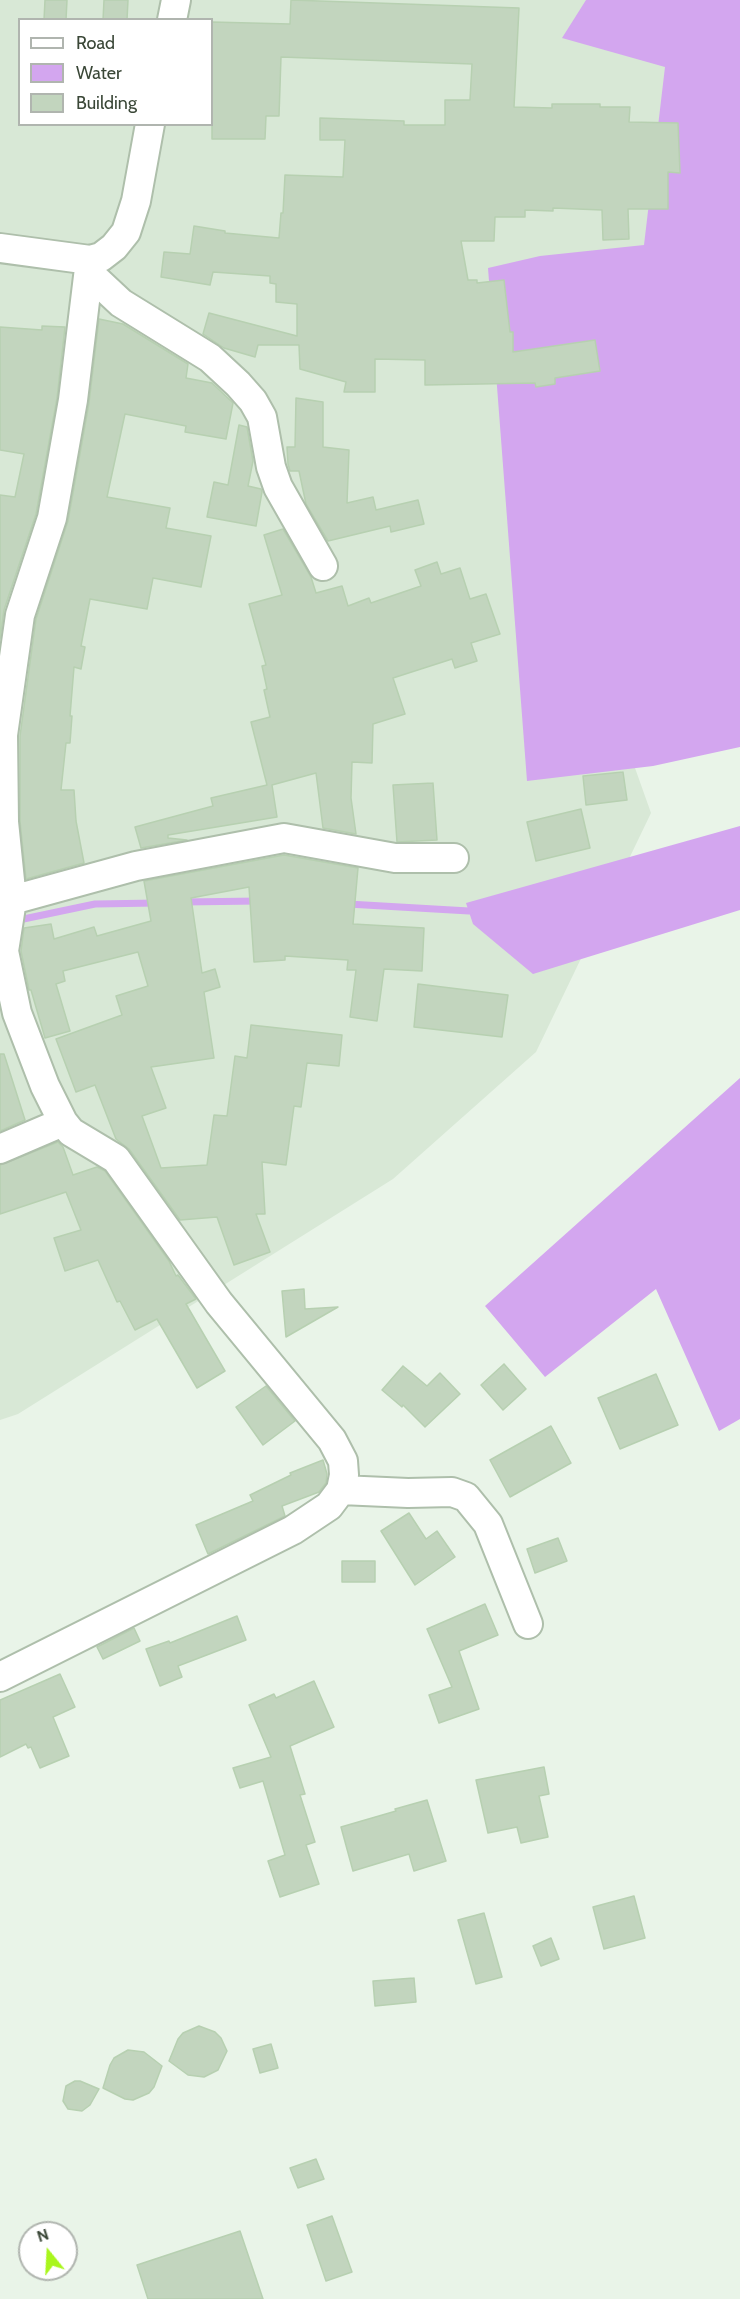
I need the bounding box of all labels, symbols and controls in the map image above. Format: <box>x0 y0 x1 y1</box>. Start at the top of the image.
legend <box>18 18 213 126</box>
text: Road <box>76 32 115 54</box>
text: Water <box>76 62 122 84</box>
text: Building <box>76 92 137 114</box>
north arrow <box>18 2221 78 2281</box>
text: N <box>35 2225 51 2246</box>

